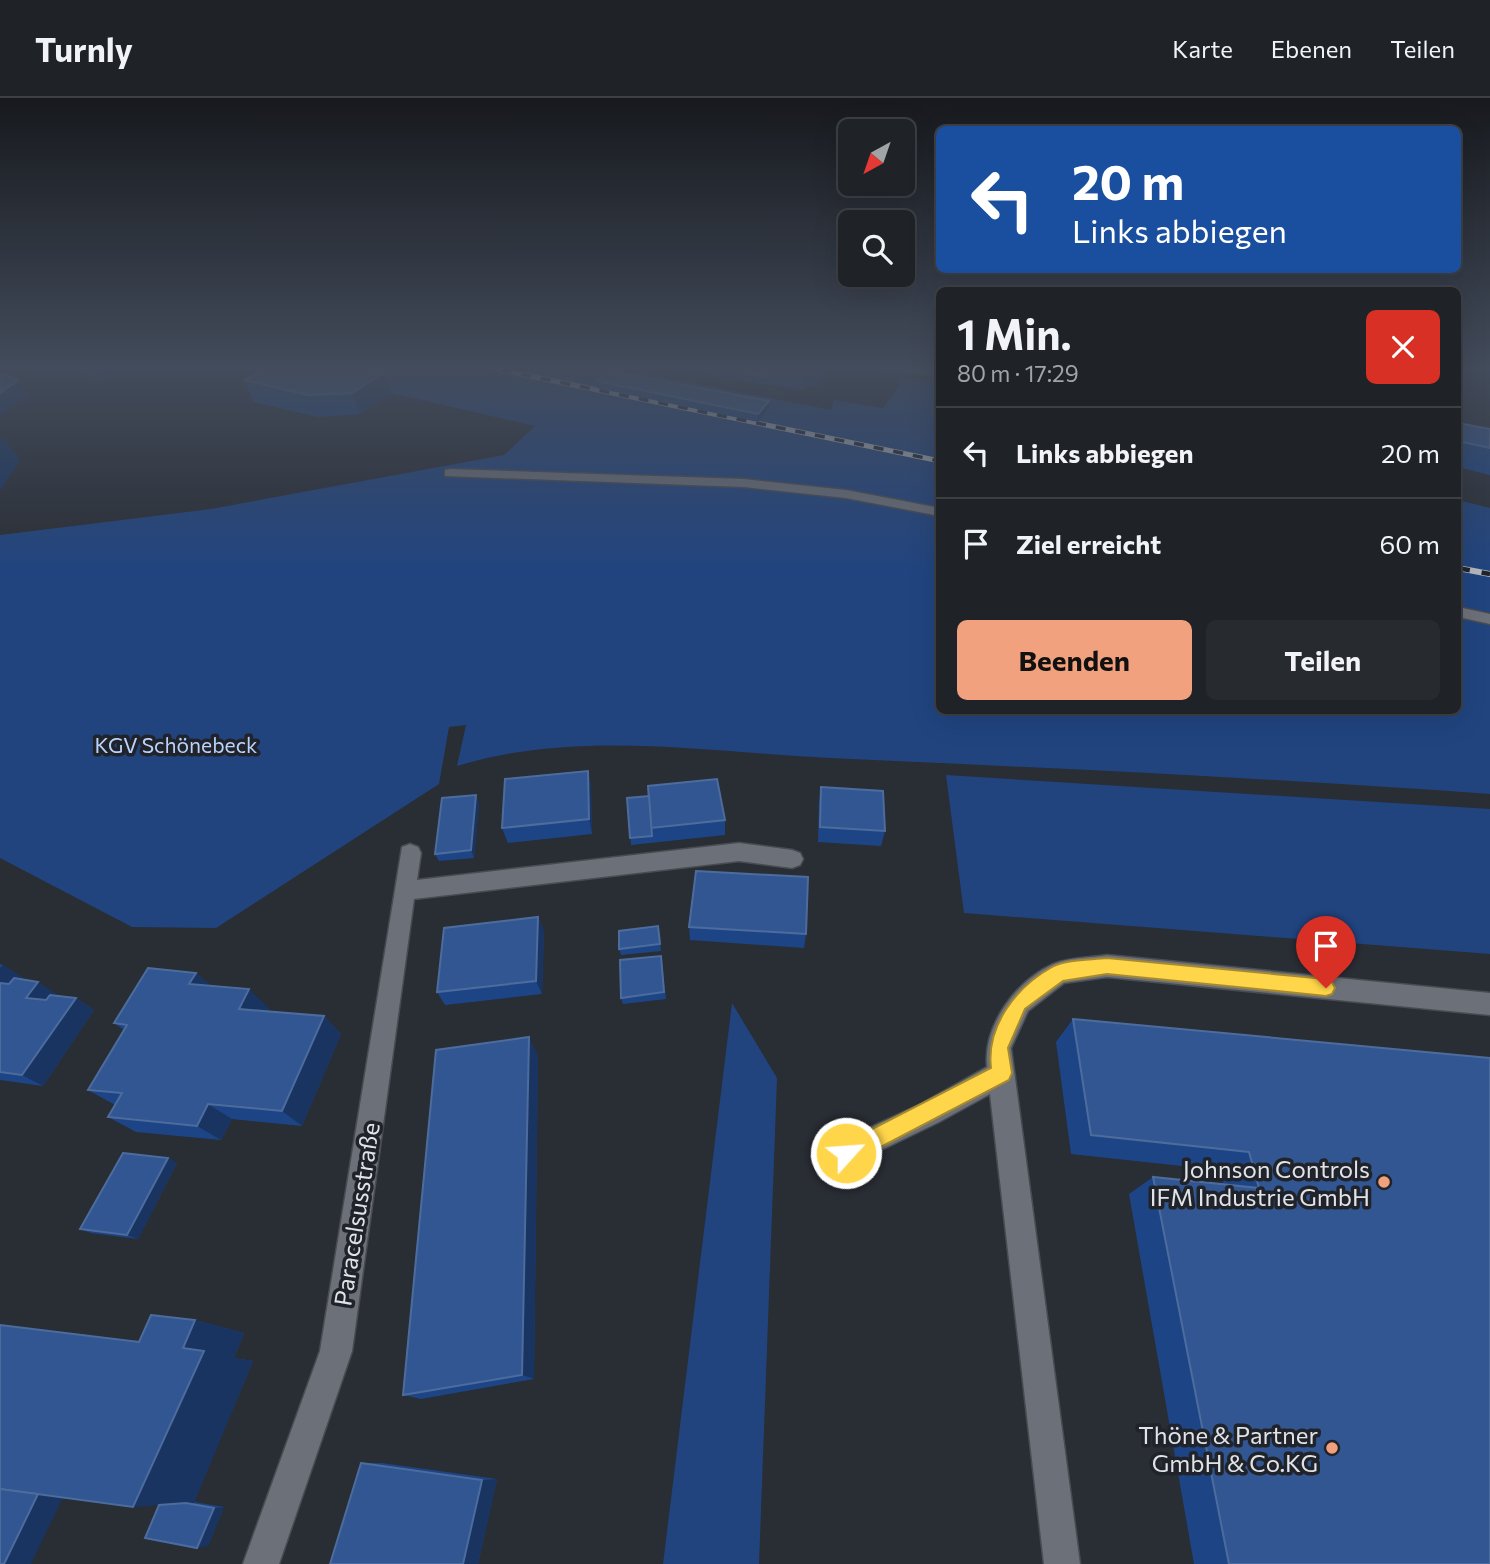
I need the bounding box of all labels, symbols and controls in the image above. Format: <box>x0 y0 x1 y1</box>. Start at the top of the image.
text: Turnly <box>35 28 133 69</box>
text: Karte <box>1172 34 1233 63</box>
text: Ebenen <box>1271 34 1352 63</box>
text: Teilen <box>1390 34 1455 63</box>
north arrow <box>838 119 915 196</box>
map controls <box>838 119 915 287</box>
text: 20 m <box>1072 150 1184 210</box>
icon: left <box>957 154 1048 245</box>
button: search <box>838 210 915 287</box>
text: Links abbiegen <box>1072 210 1287 250</box>
text: 1 Min. <box>957 307 1072 359</box>
button: close <box>1366 310 1440 384</box>
text: 80 m · 17:29 <box>957 359 1079 387</box>
icon: left <box>957 434 995 472</box>
text: Links abbiegen <box>1016 437 1194 468</box>
text: 20 m <box>1381 437 1440 468</box>
icon: arrive <box>957 525 995 563</box>
text: Ziel erreicht <box>1016 528 1161 559</box>
text: 60 m <box>1380 528 1440 559</box>
button: Beenden <box>957 620 1192 700</box>
button: Teilen <box>1206 620 1440 700</box>
park label: KGV Schönebeck <box>95 732 257 757</box>
pin <box>1296 916 1356 988</box>
icon: arrive <box>1307 927 1345 965</box>
position arrow <box>809 1116 883 1190</box>
street label: Paracelsusstraße <box>327 1120 385 1308</box>
place label: Johnson Controls IFM Industrie GmbH <box>1150 1154 1370 1211</box>
marker: Johnson Controls IFM Industrie GmbH <box>1376 1174 1392 1190</box>
place label: Thöne & Partner GmbH & Co.KG <box>1138 1420 1318 1477</box>
marker: Thöne & Partner GmbH & Co.KG <box>1324 1440 1340 1456</box>

